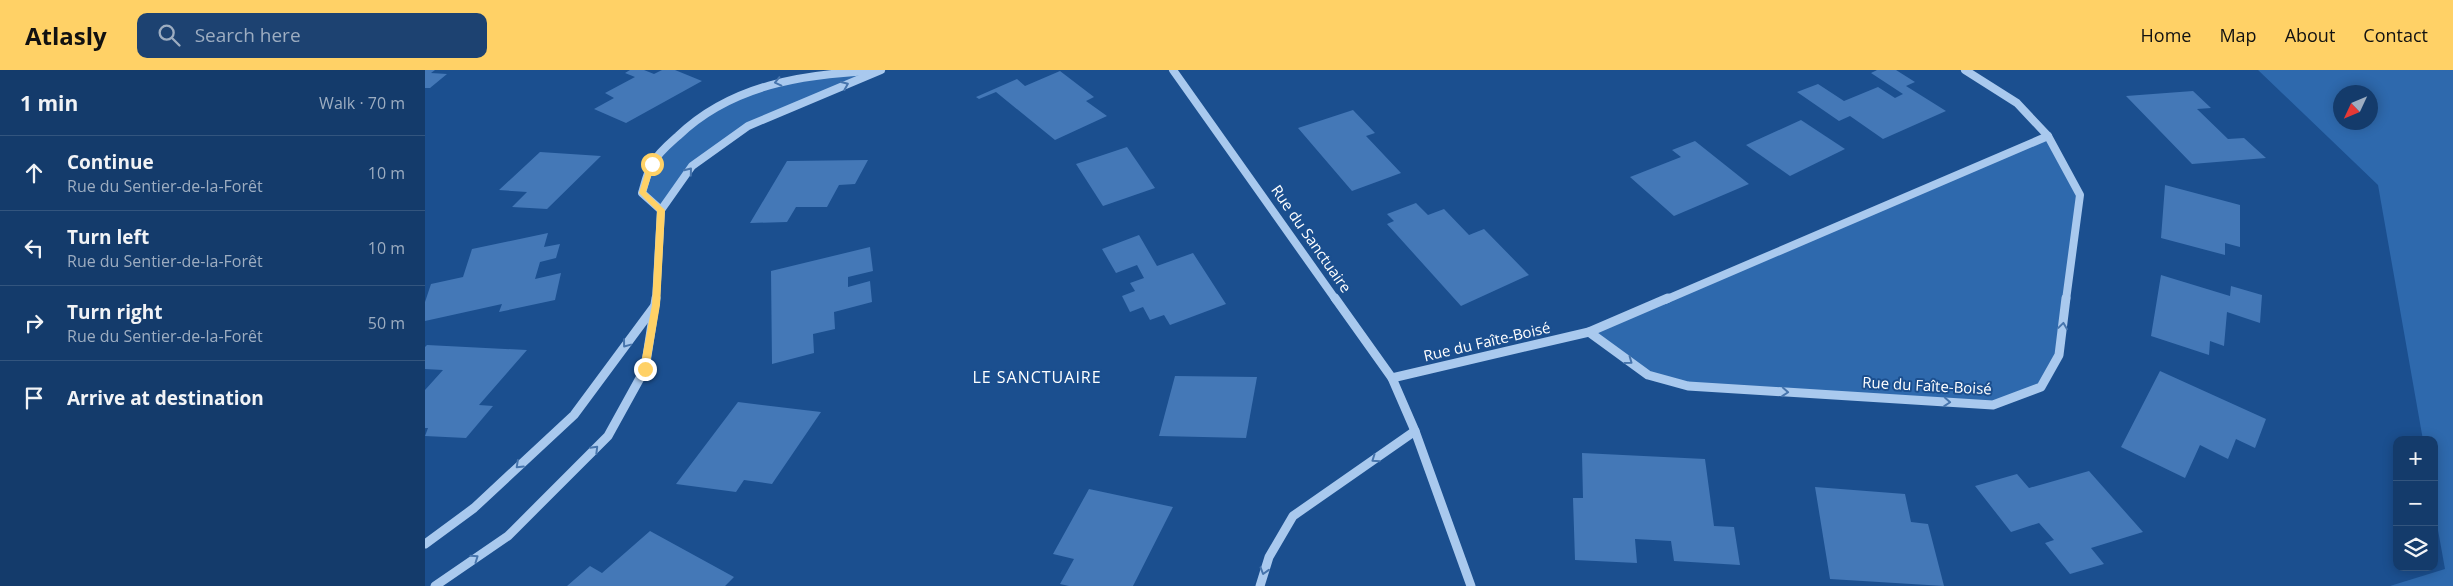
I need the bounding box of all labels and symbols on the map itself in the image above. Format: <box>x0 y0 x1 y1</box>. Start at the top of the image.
one-way arrow <box>773 76 782 87</box>
one-way arrow <box>840 80 849 91</box>
north arrow <box>2333 85 2378 130</box>
route start <box>641 153 664 176</box>
one-way arrow <box>684 168 692 177</box>
street label: Rue du Sanctuaire <box>1267 181 1356 296</box>
street label: Rue du Faîte-Boisé <box>1421 317 1552 365</box>
one-way arrow <box>2057 322 2067 331</box>
one-way arrow <box>624 338 632 347</box>
one-way arrow <box>1623 355 1632 363</box>
route end <box>634 358 657 381</box>
district label: LE SANCTUAIRE <box>972 366 1102 388</box>
street label: Rue du Faîte-Boisé <box>1862 372 1992 398</box>
one-way arrow <box>1781 387 1789 398</box>
one-way arrow <box>1944 396 1952 407</box>
one-way arrow <box>589 446 598 455</box>
one-way arrow <box>1371 453 1381 462</box>
one-way arrow <box>516 459 525 468</box>
one-way arrow <box>469 555 479 564</box>
one-way arrow <box>1260 566 1270 575</box>

